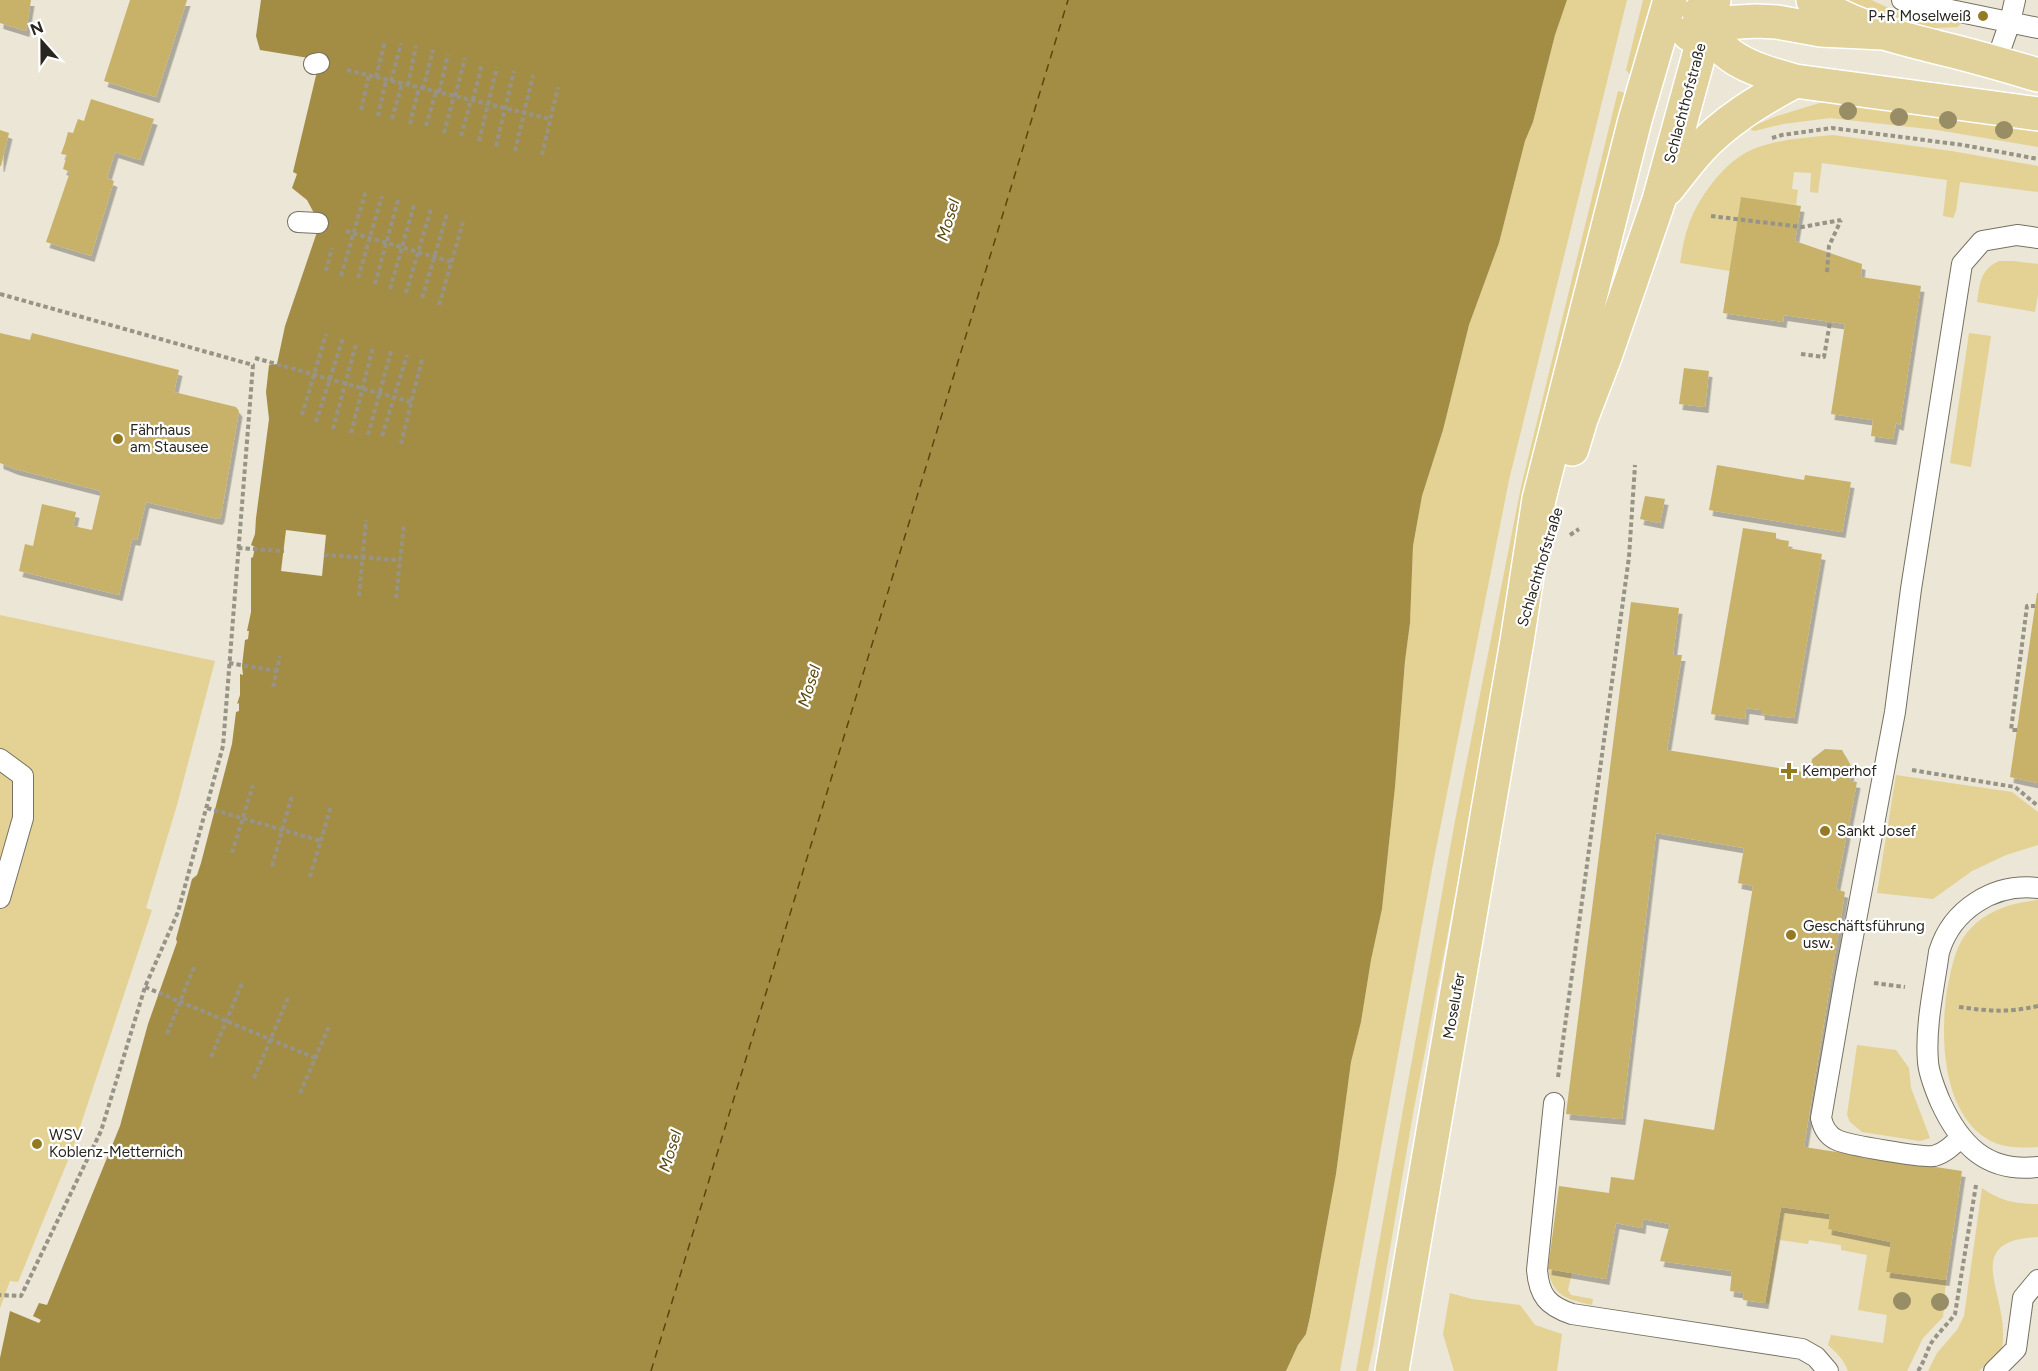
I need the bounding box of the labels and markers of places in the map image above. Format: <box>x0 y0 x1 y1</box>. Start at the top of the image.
place label: P+R Moselweiß <box>1868 7 1971 25</box>
marker: P+R Moselweiß <box>1976 9 1990 23</box>
place label: Fährhaus am Stausee <box>130 421 208 456</box>
marker: Fährhaus am Stausee <box>111 432 125 446</box>
marker: Kemperhof <box>1780 762 1798 780</box>
place label: Kemperhof <box>1802 762 1877 780</box>
place label: Sankt Josef <box>1837 822 1916 840</box>
marker: Sankt Josef <box>1818 824 1832 838</box>
place label: Geschäftsführung usw. <box>1803 917 1925 952</box>
marker: Geschäftsführung usw. <box>1784 928 1798 942</box>
place label: WSV Koblenz-Metternich <box>49 1126 183 1161</box>
marker: WSV Koblenz-Metternich <box>30 1137 44 1151</box>

